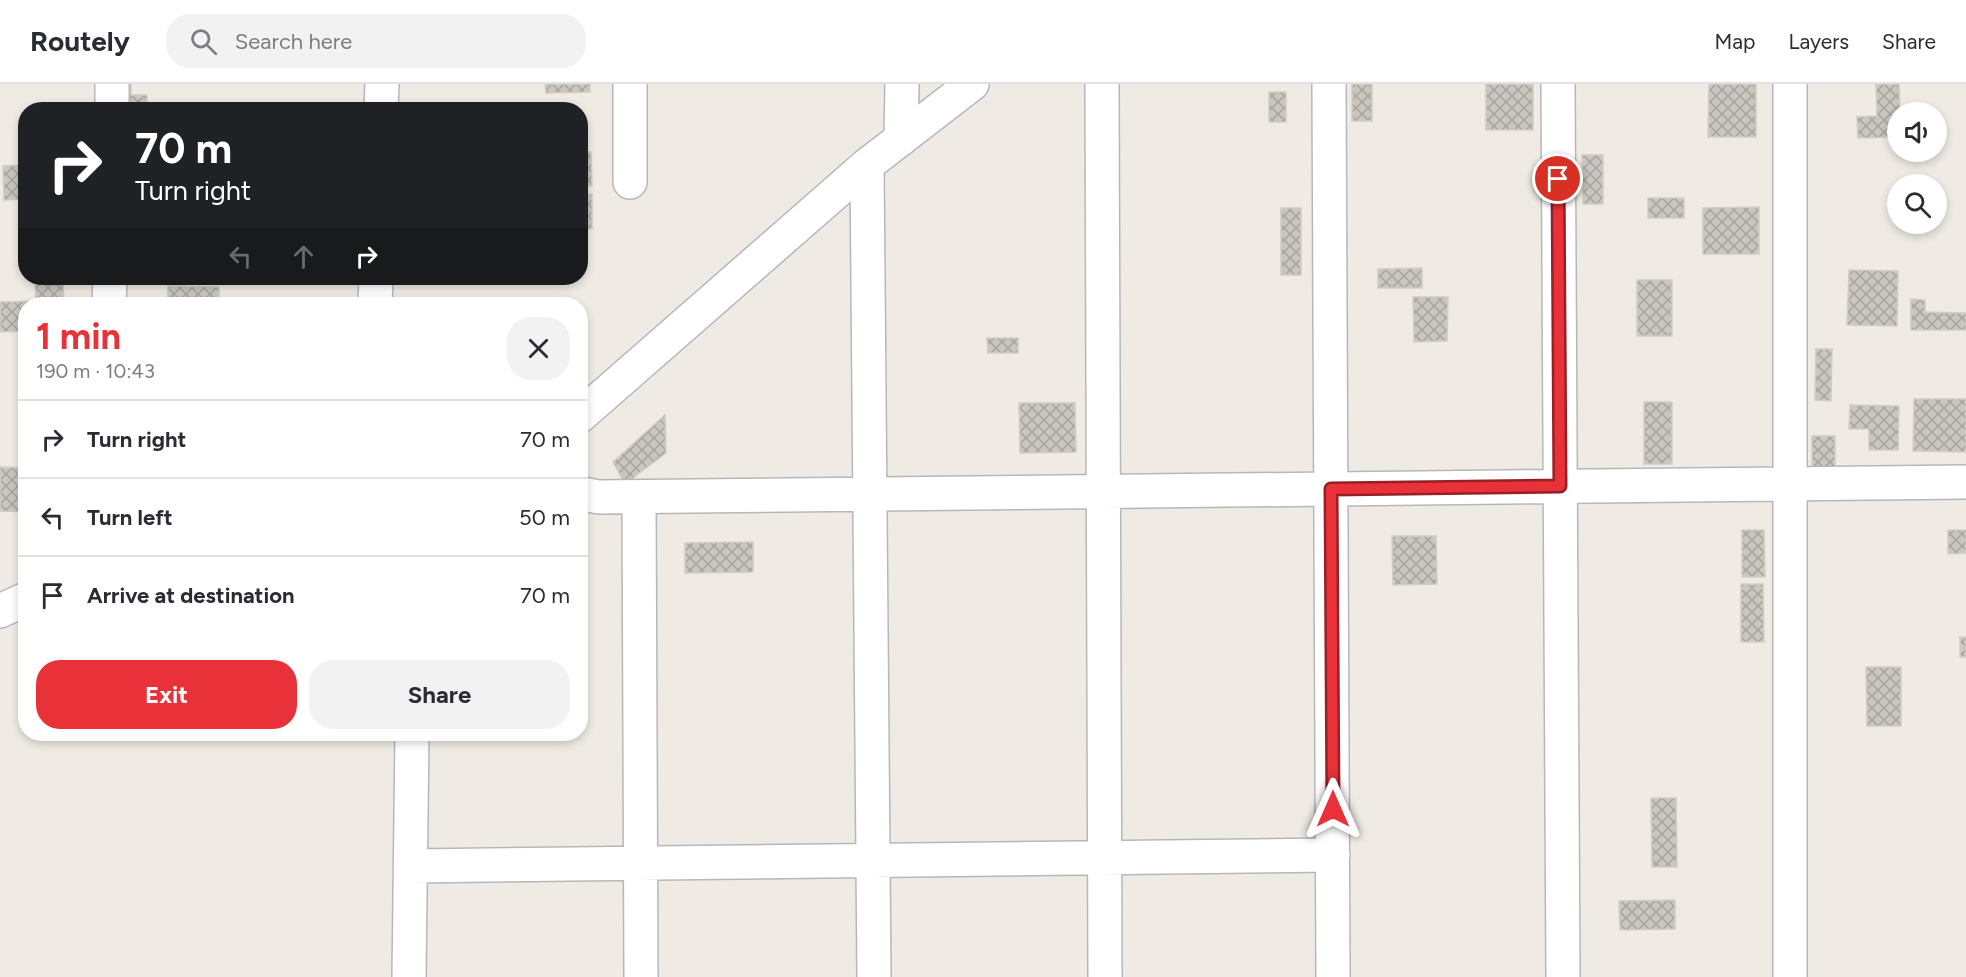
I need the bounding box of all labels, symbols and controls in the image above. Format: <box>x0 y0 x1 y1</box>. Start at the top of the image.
search box <box>166 14 586 68</box>
text: Routely <box>30 24 130 58</box>
icon: search <box>187 25 220 58</box>
text: Search here <box>235 28 352 55</box>
text: Map <box>1715 29 1755 54</box>
text: Layers <box>1788 29 1849 54</box>
text: Share <box>1882 29 1936 54</box>
map controls <box>1887 102 1947 234</box>
button: sound <box>1887 102 1947 162</box>
text: 70 m <box>135 123 232 174</box>
icon: right <box>36 126 114 204</box>
pin <box>1532 153 1583 204</box>
icon: arrive <box>1541 162 1574 195</box>
text: Turn right <box>135 174 251 207</box>
button: search <box>1887 174 1947 234</box>
icon: left <box>224 240 257 273</box>
icon: ahead <box>287 240 320 273</box>
icon: right <box>350 240 383 273</box>
text: 1 min <box>36 315 121 358</box>
button: close <box>507 317 570 380</box>
text: 190 m · 10:43 <box>36 359 155 383</box>
icon: right <box>36 423 69 456</box>
text: Turn right <box>87 426 186 453</box>
text: 70 m <box>520 426 570 453</box>
icon: left <box>36 501 69 534</box>
text: Turn left <box>87 504 173 531</box>
text: 50 m <box>519 504 570 531</box>
icon: arrive <box>36 579 69 612</box>
text: Arrive at destination <box>87 582 295 609</box>
text: 70 m <box>520 582 570 609</box>
button: Exit <box>36 660 297 729</box>
button: Share <box>309 660 570 729</box>
position arrow <box>1301 777 1365 841</box>

